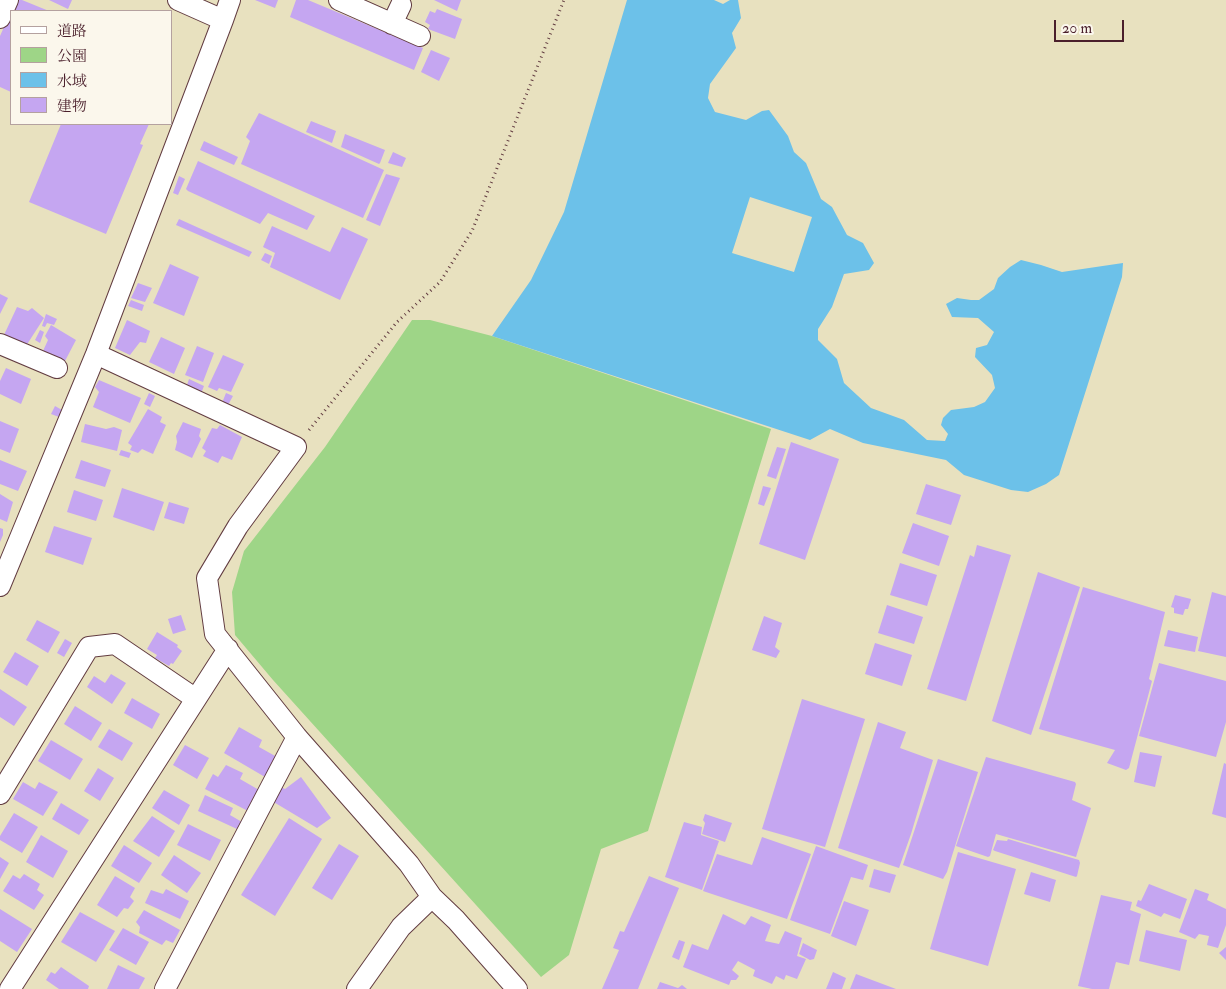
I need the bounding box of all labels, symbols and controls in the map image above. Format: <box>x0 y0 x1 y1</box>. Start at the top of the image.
legend <box>10 10 172 125</box>
scale bar <box>1056 10 1126 42</box>
text: 20 m <box>1062 19 1092 38</box>
text: 道路 <box>57 22 87 41</box>
text: 公園 <box>57 47 87 66</box>
text: 水域 <box>57 72 87 91</box>
text: 建物 <box>57 97 87 116</box>

